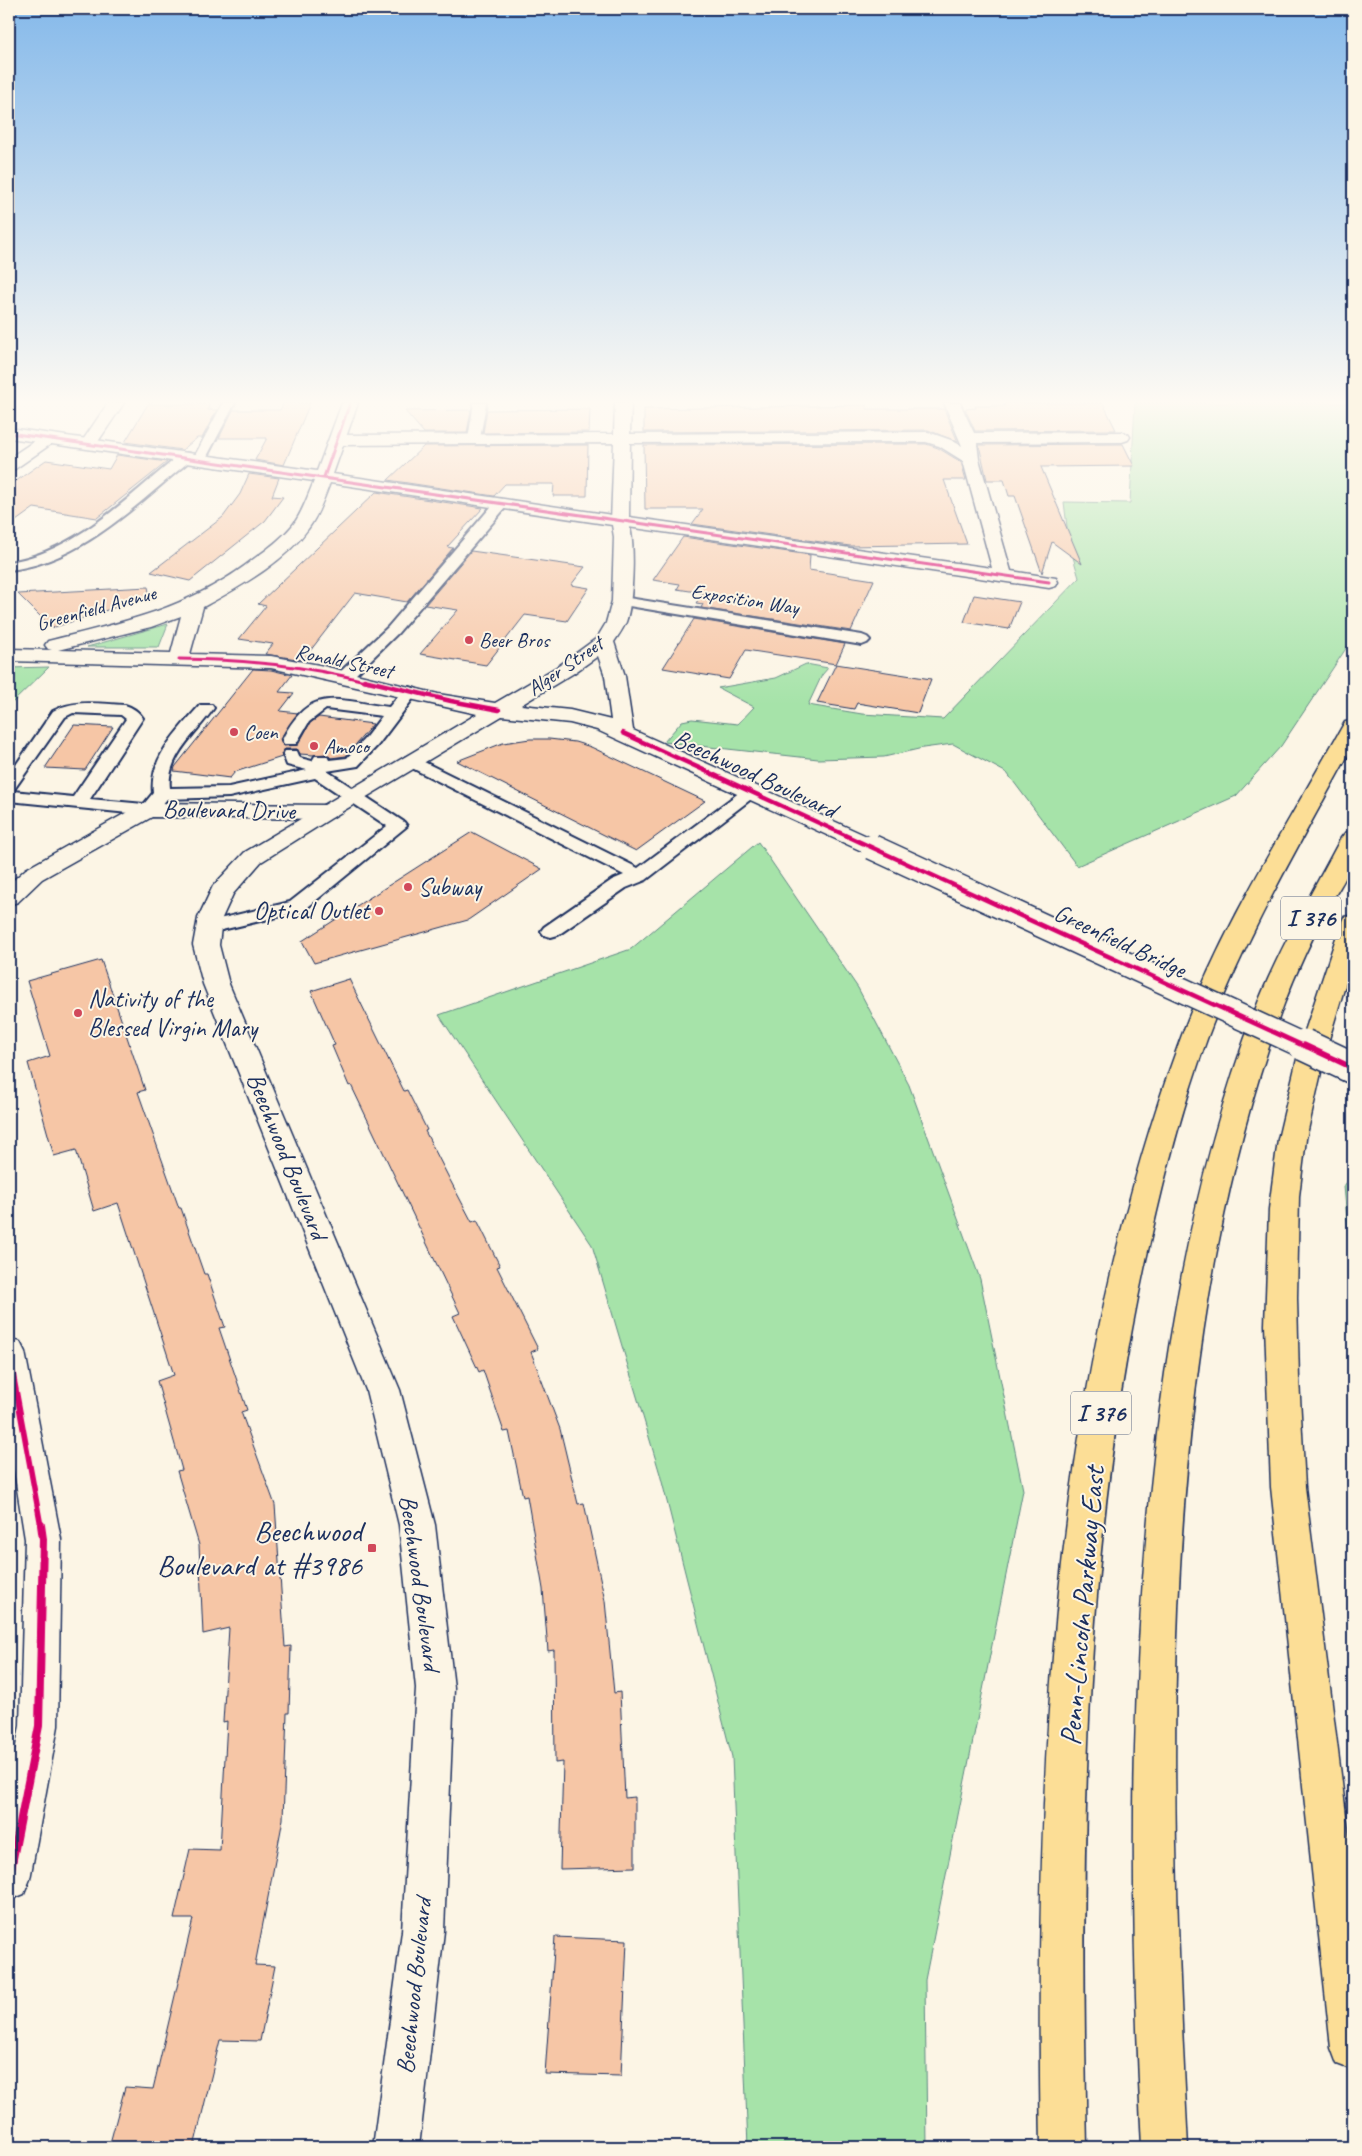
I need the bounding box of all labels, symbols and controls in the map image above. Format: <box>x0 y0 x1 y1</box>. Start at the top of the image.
street label: Exposition Way <box>689 578 802 621</box>
street label: Greenfield Avenue <box>33 579 160 636</box>
place label: Beer Bros <box>479 627 551 653</box>
street label: Alger Street <box>522 629 610 702</box>
marker: Beer Bros <box>463 634 475 646</box>
street label: Ronald Street <box>293 638 398 685</box>
place label: Coen <box>244 719 278 745</box>
street label: Beechwood Boulevard <box>668 722 846 828</box>
marker: Coen <box>228 726 240 738</box>
place label: Amoco <box>324 733 372 759</box>
marker: Amoco <box>308 740 320 752</box>
street label: Boulevard Drive <box>163 793 297 827</box>
place label: Subway <box>418 871 483 903</box>
marker: Subway <box>402 881 414 893</box>
place label: Optical Outlet <box>254 895 372 927</box>
road number: I 376 <box>1281 896 1341 940</box>
street label: Greenfield Bridge <box>1049 897 1193 986</box>
marker: Optical Outlet <box>373 905 385 917</box>
place label: Nativity of the Blessed Virgin Mary <box>88 983 259 1044</box>
marker: Nativity of the Blessed Virgin Mary <box>72 1007 84 1019</box>
street label: Beechwood Boulevard <box>239 1068 336 1248</box>
road number: I 376 <box>1071 1392 1131 1435</box>
street label: Penn-Lincoln Parkway East <box>1051 1462 1113 1747</box>
street label: Beechwood Boulevard <box>392 1493 449 1677</box>
place label: Beechwood Boulevard at #3986 <box>157 1512 366 1584</box>
marker: Beechwood Boulevard at #3986 <box>366 1542 378 1554</box>
street label: Beechwood Boulevard <box>389 1892 440 2075</box>

